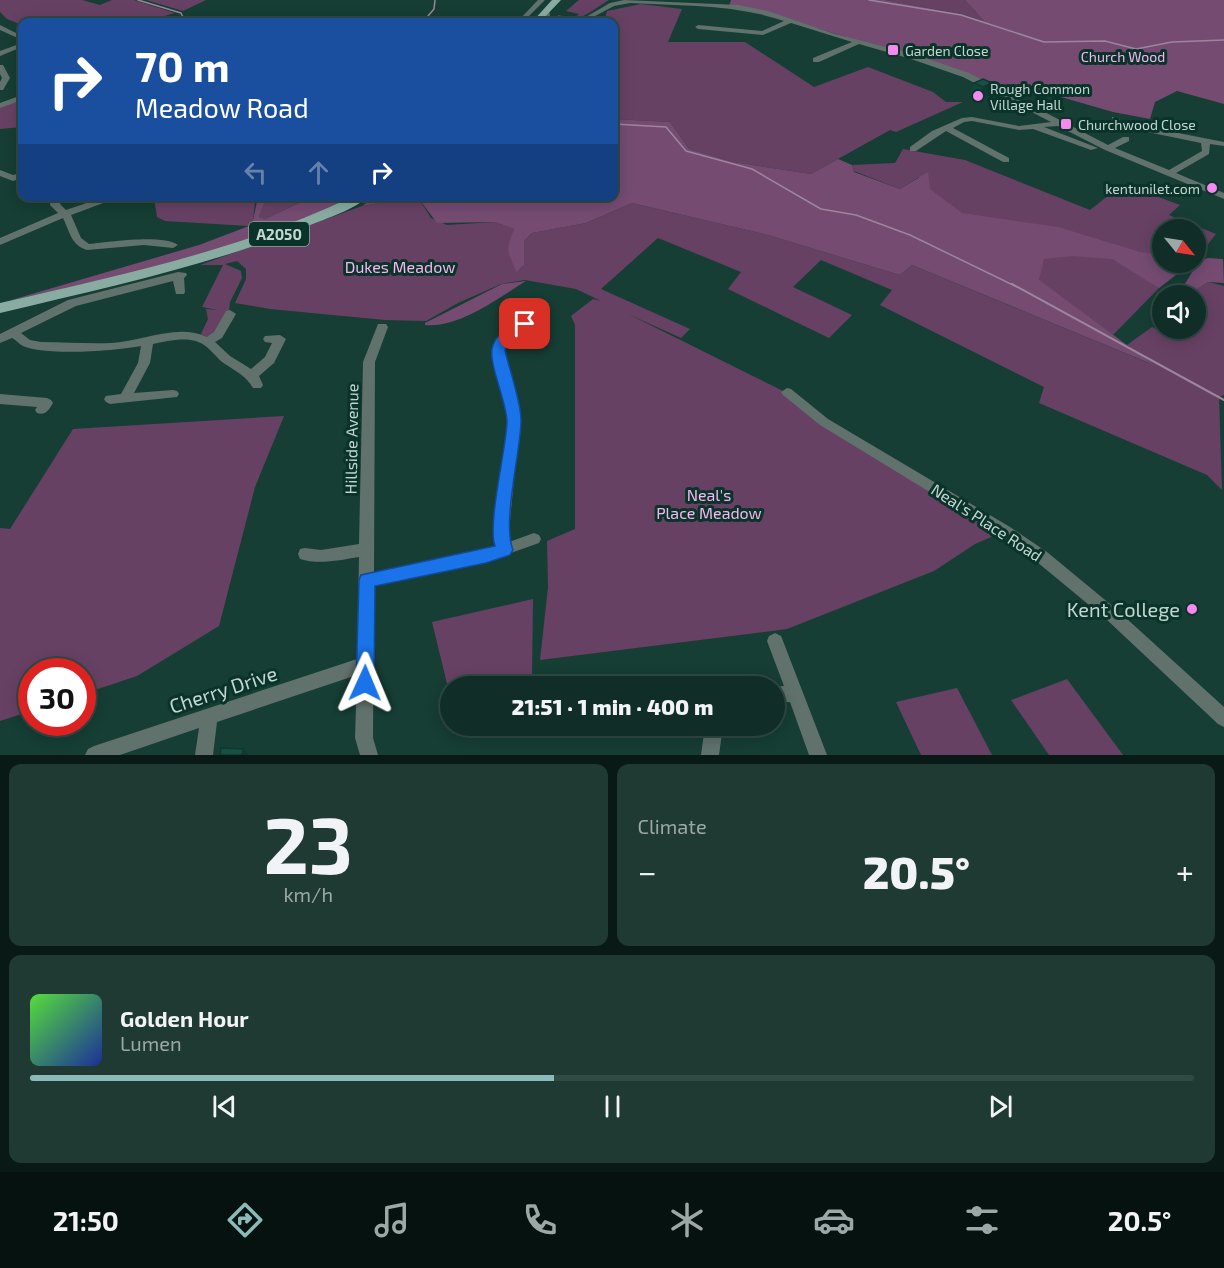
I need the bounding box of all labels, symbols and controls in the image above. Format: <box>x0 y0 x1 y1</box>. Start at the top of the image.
text: 70 m <box>135 40 230 90</box>
icon: right <box>36 42 114 120</box>
place label: Garden Close <box>905 42 988 59</box>
marker: Garden Close <box>886 43 900 57</box>
park label: Church Wood <box>1081 48 1165 65</box>
place label: Rough Common Village Hall <box>990 80 1090 113</box>
marker: Rough Common Village Hall <box>971 89 985 103</box>
text: Meadow Road <box>135 91 309 123</box>
place label: Churchwood Close <box>1078 116 1196 133</box>
marker: Churchwood Close <box>1059 117 1073 131</box>
icon: left <box>239 156 272 189</box>
icon: ahead <box>302 156 335 189</box>
icon: right <box>365 156 398 189</box>
place label: kentunilet.com <box>1105 180 1200 197</box>
marker: kentunilet.com <box>1205 181 1219 195</box>
north arrow <box>1152 219 1206 273</box>
map controls <box>1152 219 1206 339</box>
road number: A2050 <box>249 222 309 246</box>
park label: Dukes Meadow <box>345 257 455 276</box>
button: sound <box>1152 285 1206 339</box>
pin <box>499 298 550 349</box>
icon: arrive <box>508 307 541 340</box>
street label: Hillside Avenue <box>341 383 361 495</box>
street label: Neal's Place Road <box>928 479 1046 565</box>
park label: Neal's Place Meadow <box>656 485 762 522</box>
place label: Kent College <box>1067 597 1180 621</box>
marker: Kent College <box>1185 602 1199 616</box>
position arrow <box>333 651 397 715</box>
speed limit sign: 30 <box>18 658 96 736</box>
street label: Cherry Drive <box>166 660 280 718</box>
text: 21:51 · 1 min · 400 m <box>512 693 713 719</box>
text: 23 <box>263 796 353 890</box>
text: Climate <box>638 814 707 838</box>
text: 20.5° <box>863 844 970 898</box>
text: − <box>638 851 657 891</box>
text: + <box>1176 851 1194 891</box>
text: km/h <box>283 882 333 906</box>
text: Golden Hour <box>120 1005 249 1031</box>
text: Lumen <box>120 1031 182 1055</box>
icon: previous <box>208 1090 241 1123</box>
icon: pause <box>596 1090 629 1123</box>
icon: next <box>984 1090 1017 1123</box>
icon: directions <box>224 1199 266 1241</box>
icon: music <box>371 1199 413 1241</box>
icon: phone <box>519 1199 561 1241</box>
icon: climate <box>666 1199 708 1241</box>
icon: car <box>813 1199 855 1241</box>
icon: filters <box>961 1199 1003 1241</box>
text: 21:50 <box>53 1204 119 1236</box>
text: 20.5° <box>1108 1204 1171 1236</box>

